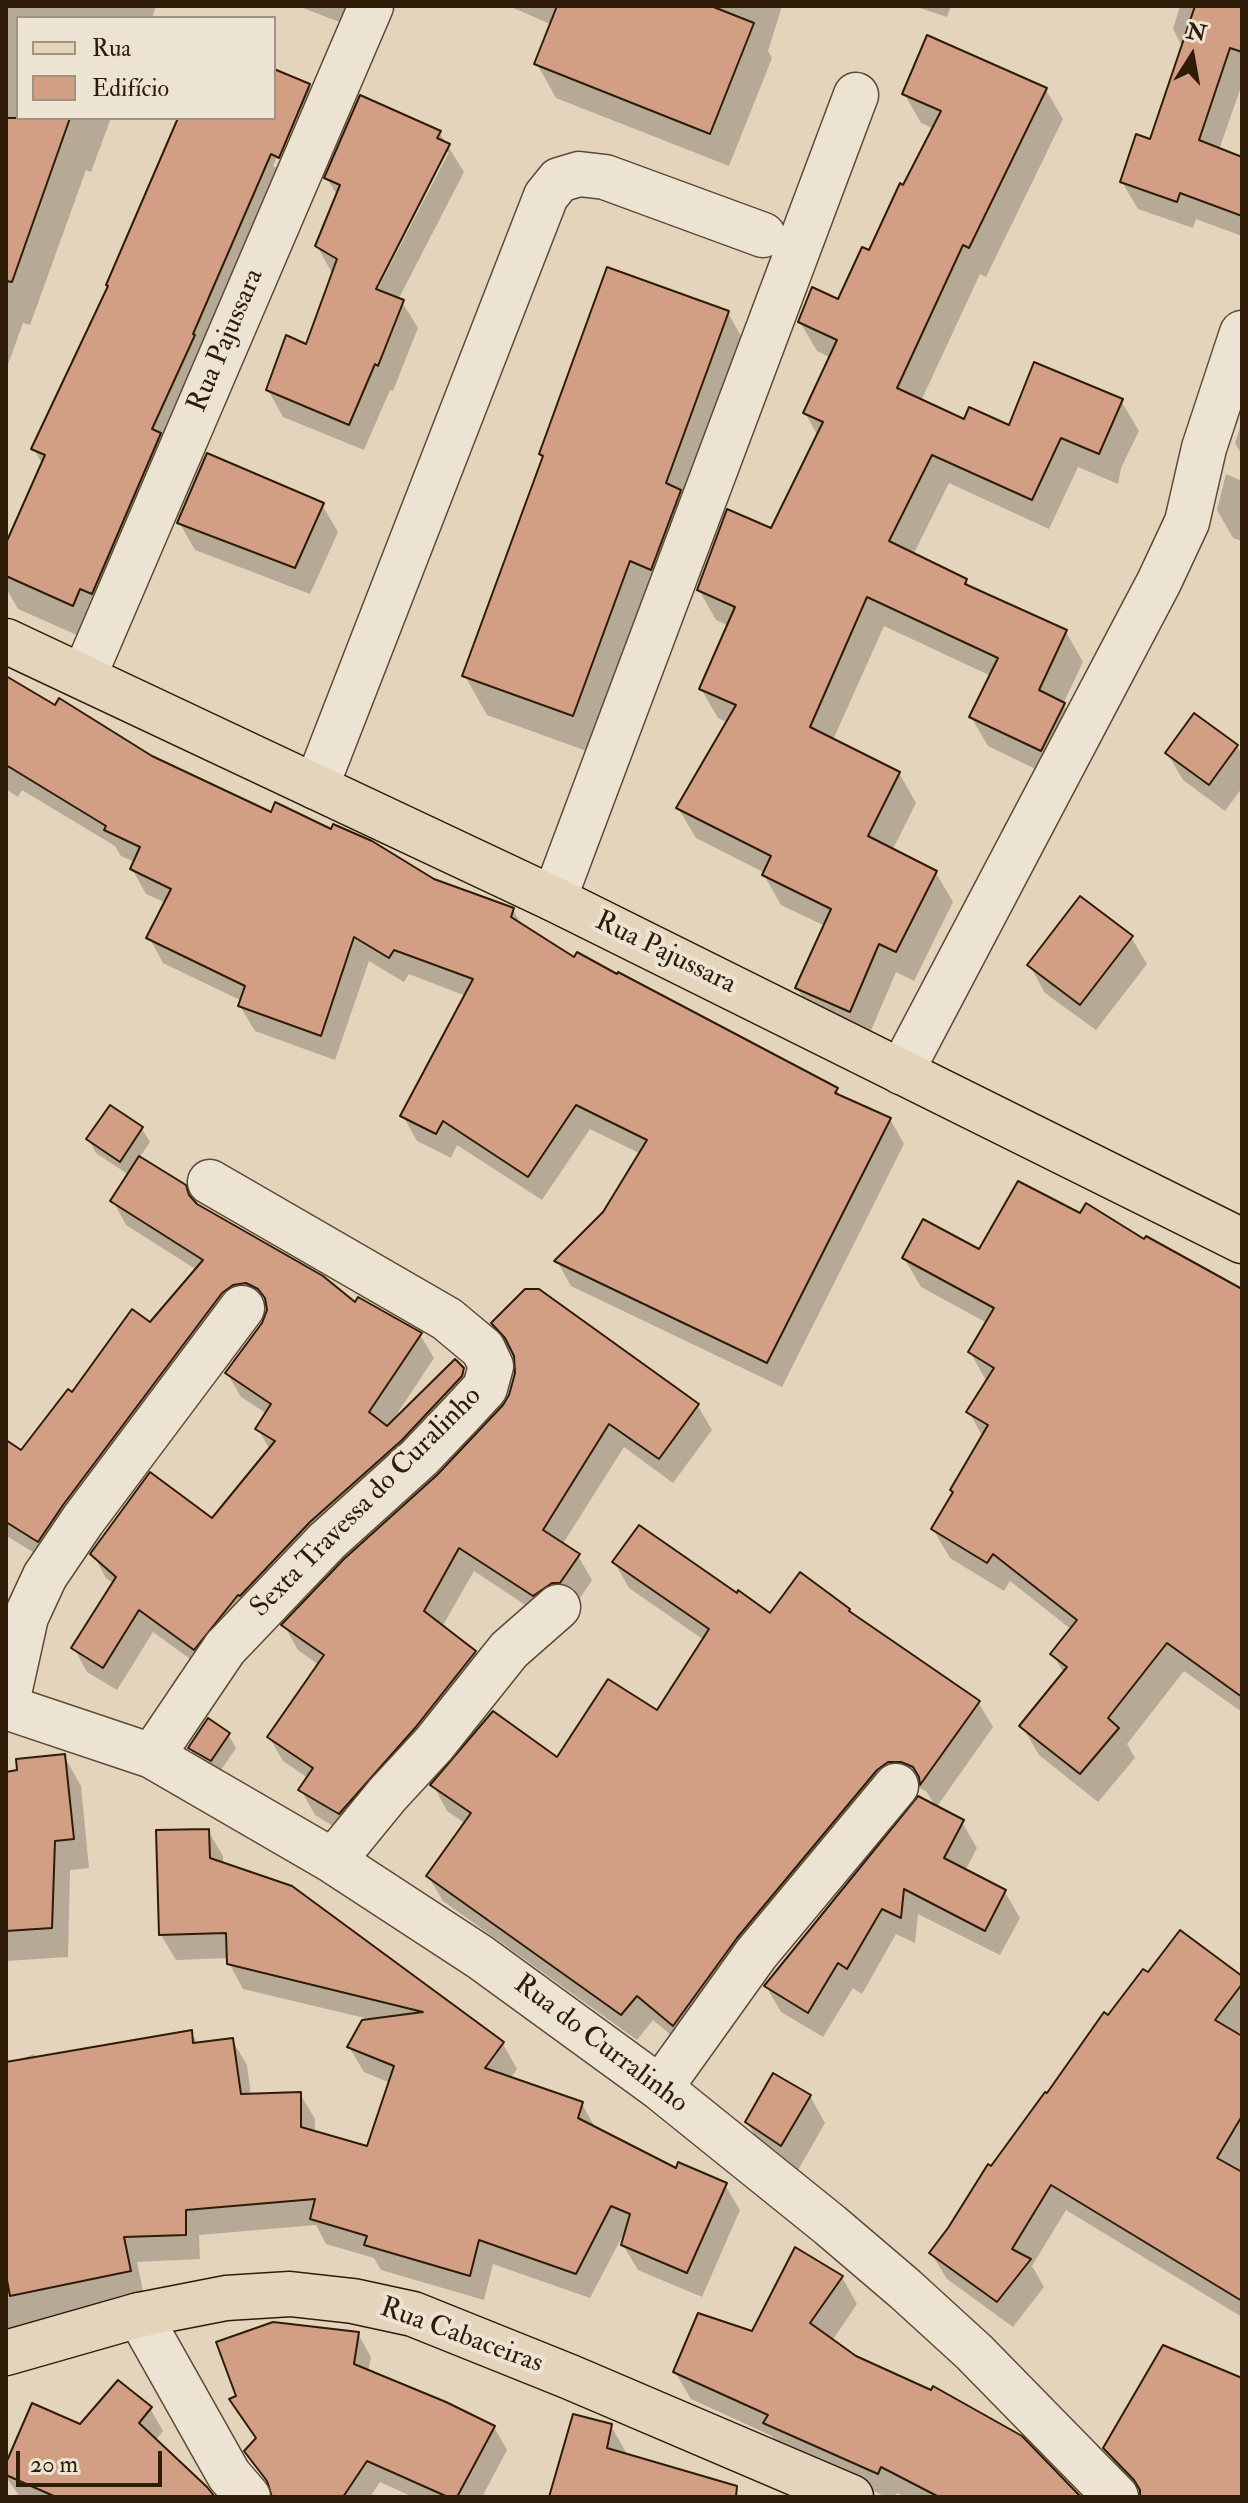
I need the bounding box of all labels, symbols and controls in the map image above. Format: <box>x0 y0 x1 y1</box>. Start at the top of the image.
legend <box>16 16 276 120</box>
north arrow <box>1152 16 1232 96</box>
text: N <box>1184 17 1209 48</box>
text: Rua <box>92 33 131 64</box>
text: Edifício <box>92 73 169 104</box>
street label: Rua Pajussara <box>182 264 272 418</box>
street label: Rua Pajussara <box>589 905 741 1003</box>
street label: Sexta Travessa do Curalinho <box>245 1381 489 1625</box>
street label: Rua do Curralinho <box>506 1969 694 2121</box>
street label: Rua Cabaceiras <box>375 2292 547 2382</box>
scale bar <box>20 2435 166 2485</box>
text: 20 m <box>30 2449 78 2480</box>

